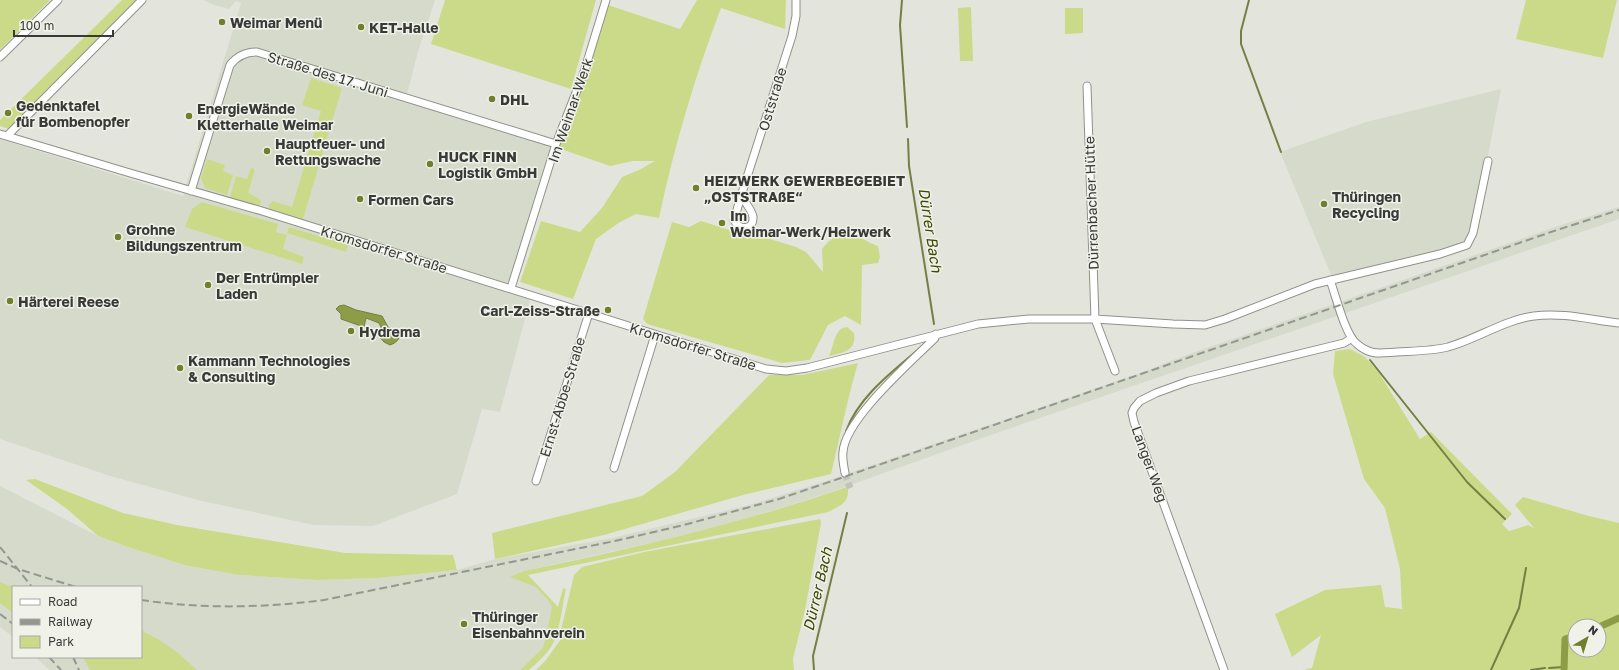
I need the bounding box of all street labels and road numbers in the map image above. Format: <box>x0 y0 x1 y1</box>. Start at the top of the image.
street label: Straße des 17. Juni <box>266 48 390 100</box>
street label: Im Weimar-Werk <box>544 55 596 165</box>
street label: Oststraße <box>754 65 790 133</box>
street label: Dürrenbacher Hütte <box>1080 136 1102 270</box>
street label: Kromsdorfer Straße <box>319 222 449 276</box>
street label: Kromsdorfer Straße <box>628 319 758 373</box>
street label: Ernst-Abbe-Straße <box>536 335 588 459</box>
street label: Langer Weg <box>1128 424 1172 504</box>

